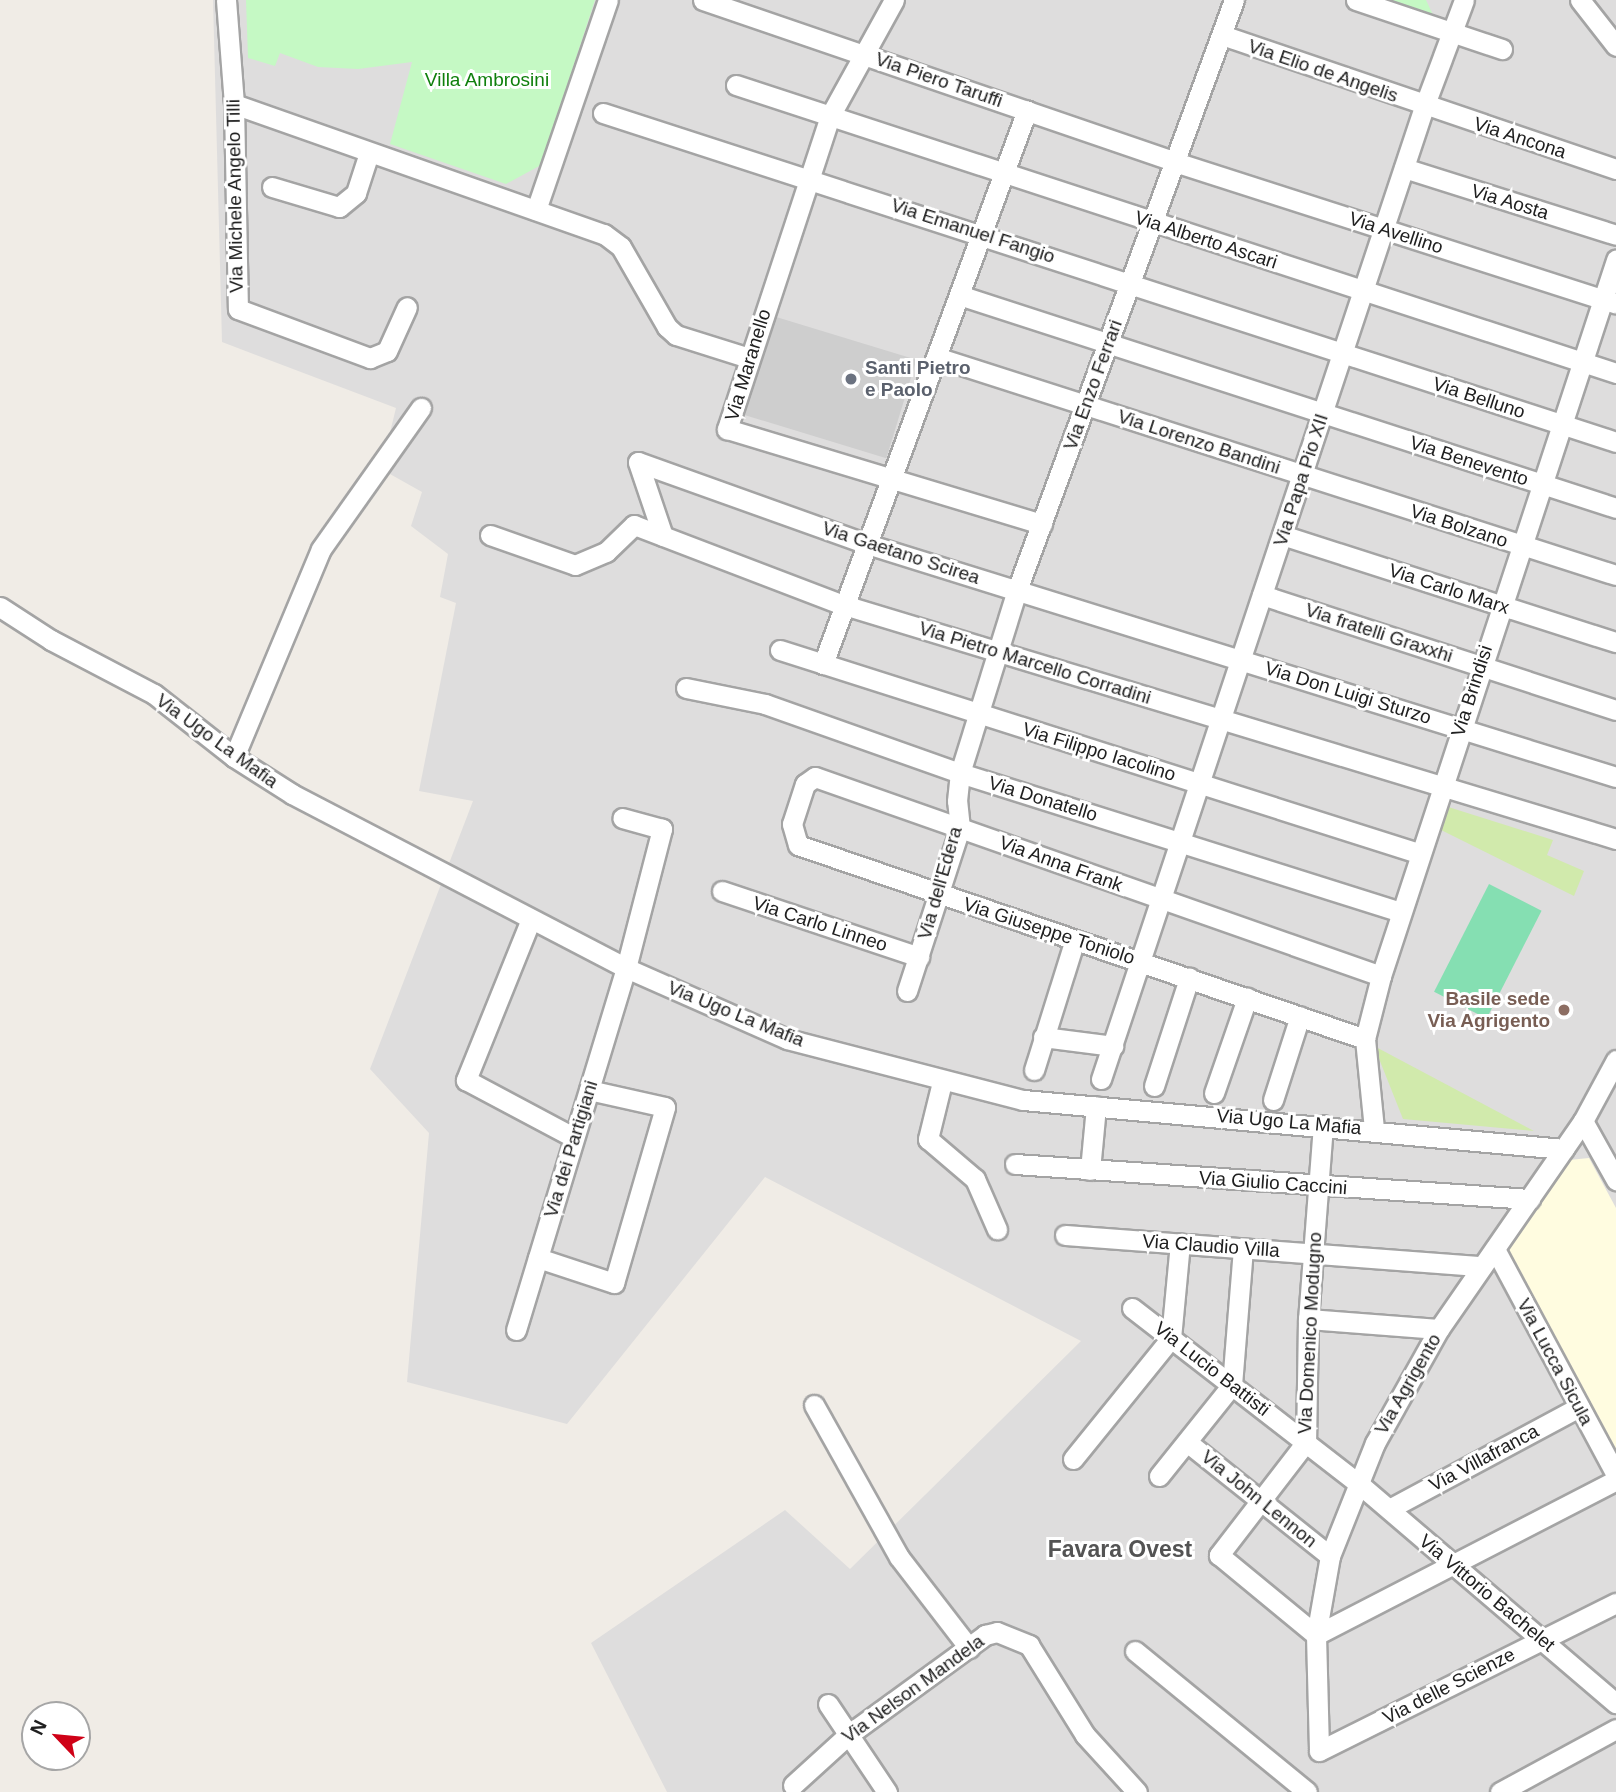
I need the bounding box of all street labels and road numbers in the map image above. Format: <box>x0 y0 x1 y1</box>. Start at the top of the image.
street label: Via Elio de Angelis <box>1245 34 1401 108</box>
street label: Via Piero Taruffi <box>872 48 1006 112</box>
street label: Via Michele Angelo Tilli <box>222 98 248 294</box>
street label: Via Ancona <box>1470 112 1570 164</box>
street label: Via Aosta <box>1468 179 1552 225</box>
street label: Via Emanuel Fangio <box>888 194 1058 268</box>
street label: Via Alberto Ascari <box>1131 206 1281 274</box>
street label: Via Avellino <box>1346 207 1446 259</box>
street label: Via Maranello <box>720 306 776 424</box>
street label: Via Enzo Ferrari <box>1059 317 1127 453</box>
street label: Via Belluno <box>1430 372 1528 424</box>
street label: Via Lorenzo Bandini <box>1115 405 1283 479</box>
street label: Via Papa Pio XII <box>1269 411 1333 549</box>
street label: Via Benevento <box>1407 431 1531 491</box>
street label: Via Bolzano <box>1407 500 1511 552</box>
street label: Via Gaetano Scirea <box>819 517 983 589</box>
street label: Via Carlo Marx <box>1386 559 1512 619</box>
street label: Via fratelli Graxxhi <box>1302 598 1456 668</box>
street label: Via Pietro Marcello Corradini <box>916 617 1154 709</box>
street label: Via Brindisi <box>1447 642 1497 740</box>
street label: Via Don Luigi Sturzo <box>1262 657 1434 729</box>
street label: Via Ugo La Mafia <box>151 689 283 793</box>
street label: Via Filippo Iacolino <box>1020 718 1178 786</box>
street label: Via Donatello <box>986 772 1100 826</box>
street label: Via dell'Edera <box>913 824 967 942</box>
street label: Via Anna Frank <box>996 831 1126 897</box>
street label: Via Carlo Linneo <box>750 892 890 956</box>
street label: Via Giuseppe Toniolo <box>960 892 1138 970</box>
street label: Via Ugo La Mafia <box>664 976 808 1052</box>
street label: Via dei Partigiani <box>539 1078 603 1220</box>
street label: Via Ugo La Mafia <box>1216 1104 1362 1140</box>
street label: Via Giulio Caccini <box>1198 1166 1348 1200</box>
street label: Via Claudio Villa <box>1142 1230 1280 1262</box>
street label: Via Domenico Modugno <box>1293 1231 1327 1435</box>
street label: Via Lucca Sicula <box>1512 1295 1598 1429</box>
street label: Via Lucio Battisti <box>1150 1317 1274 1421</box>
street label: Via Agrigento <box>1370 1329 1446 1439</box>
street label: Via Villafranca <box>1425 1420 1543 1496</box>
street label: Via John Lennon <box>1197 1445 1321 1553</box>
street label: Via Vittorio Bachelet <box>1414 1529 1560 1657</box>
street label: Via Nelson Mandela <box>838 1630 988 1748</box>
street label: Via delle Scienze <box>1379 1643 1519 1729</box>

